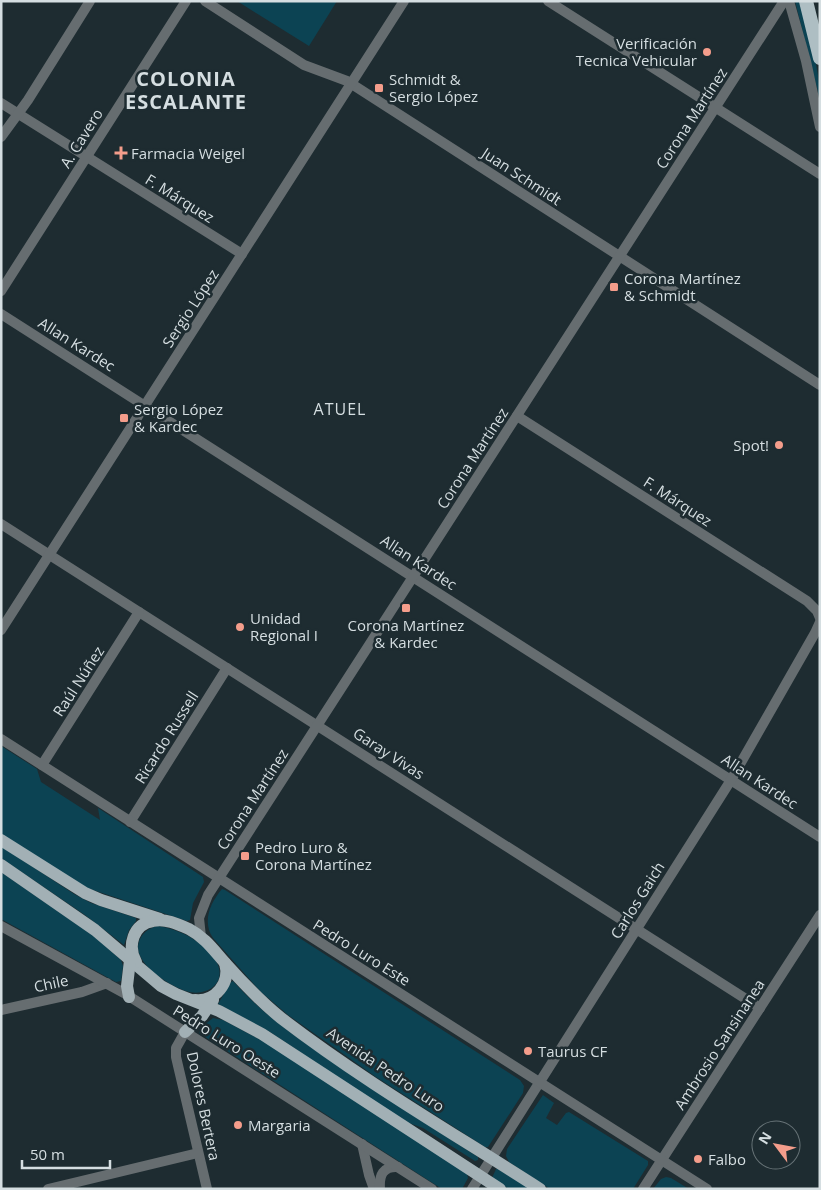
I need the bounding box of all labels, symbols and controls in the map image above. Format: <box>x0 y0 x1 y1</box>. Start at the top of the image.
place label: Verificación Tecnica Vehicular <box>576 33 697 70</box>
marker: Verificación Tecnica Vehicular <box>701 46 713 58</box>
street label: Corona Martínez <box>651 64 731 172</box>
district label: COLONIA ESCALANTE <box>125 65 247 115</box>
place label: Schmidt & Sergio López <box>389 69 478 106</box>
marker: Schmidt & Sergio López <box>373 82 385 94</box>
street label: A. Cavero <box>55 105 107 171</box>
street label: Juan Schmidt <box>477 142 566 209</box>
place label: Farmacia Weigel <box>131 143 245 163</box>
marker: Farmacia Weigel <box>115 147 127 159</box>
street label: F. Márquez <box>142 169 218 227</box>
street label: Sergio López <box>157 265 223 351</box>
place label: Corona Martínez & Schmidt <box>624 268 741 305</box>
marker: Corona Martínez & Schmidt <box>608 281 620 293</box>
street label: Allan Kardec <box>35 312 119 376</box>
district label: ATUEL <box>314 398 366 420</box>
place label: Sergio López & Kardec <box>134 399 223 436</box>
street label: Corona Martínez <box>432 404 512 512</box>
marker: Sergio López & Kardec <box>118 412 130 424</box>
place label: Spot! <box>733 435 769 455</box>
marker: Spot! <box>773 439 785 451</box>
street label: F. Márquez <box>640 472 716 530</box>
street label: Allan Kardec <box>377 530 461 594</box>
marker: Corona Martínez & Kardec <box>400 602 412 614</box>
place label: Unidad Regional I <box>250 608 318 645</box>
place label: Corona Martínez & Kardec <box>348 615 464 652</box>
marker: Unidad Regional I <box>234 621 246 633</box>
street label: Raúl Núñez <box>48 642 108 720</box>
street label: Ricardo Russell <box>130 687 202 787</box>
street label: Garay Vivas <box>350 723 428 783</box>
street label: Corona Martínez <box>212 745 292 853</box>
street label: Allan Kardec <box>718 749 802 813</box>
place label: Pedro Luro & Corona Martínez <box>255 837 372 874</box>
marker: Pedro Luro & Corona Martínez <box>239 850 251 862</box>
street label: Carlos Gaich <box>605 858 669 942</box>
street label: Pedro Luro Este <box>310 914 414 990</box>
street label: Chile <box>32 970 70 996</box>
street label: Ambrosio Sansinanea <box>669 975 769 1113</box>
street label: Pedro Luro Oeste <box>170 1000 284 1082</box>
street label: Avenida Pedro Luro <box>323 1022 449 1116</box>
place label: Taurus CF <box>538 1041 608 1061</box>
marker: Taurus CF <box>522 1045 534 1057</box>
street label: Dolores Bertera <box>183 1050 225 1162</box>
place label: Margaria <box>248 1115 311 1135</box>
marker: Margaria <box>232 1119 244 1131</box>
north arrow <box>751 1120 801 1170</box>
text: N <box>753 1128 776 1148</box>
scale bar <box>22 1138 110 1170</box>
text: 50 m <box>30 1144 65 1164</box>
place label: Falbo <box>708 1149 746 1169</box>
marker: Falbo <box>692 1153 704 1165</box>

